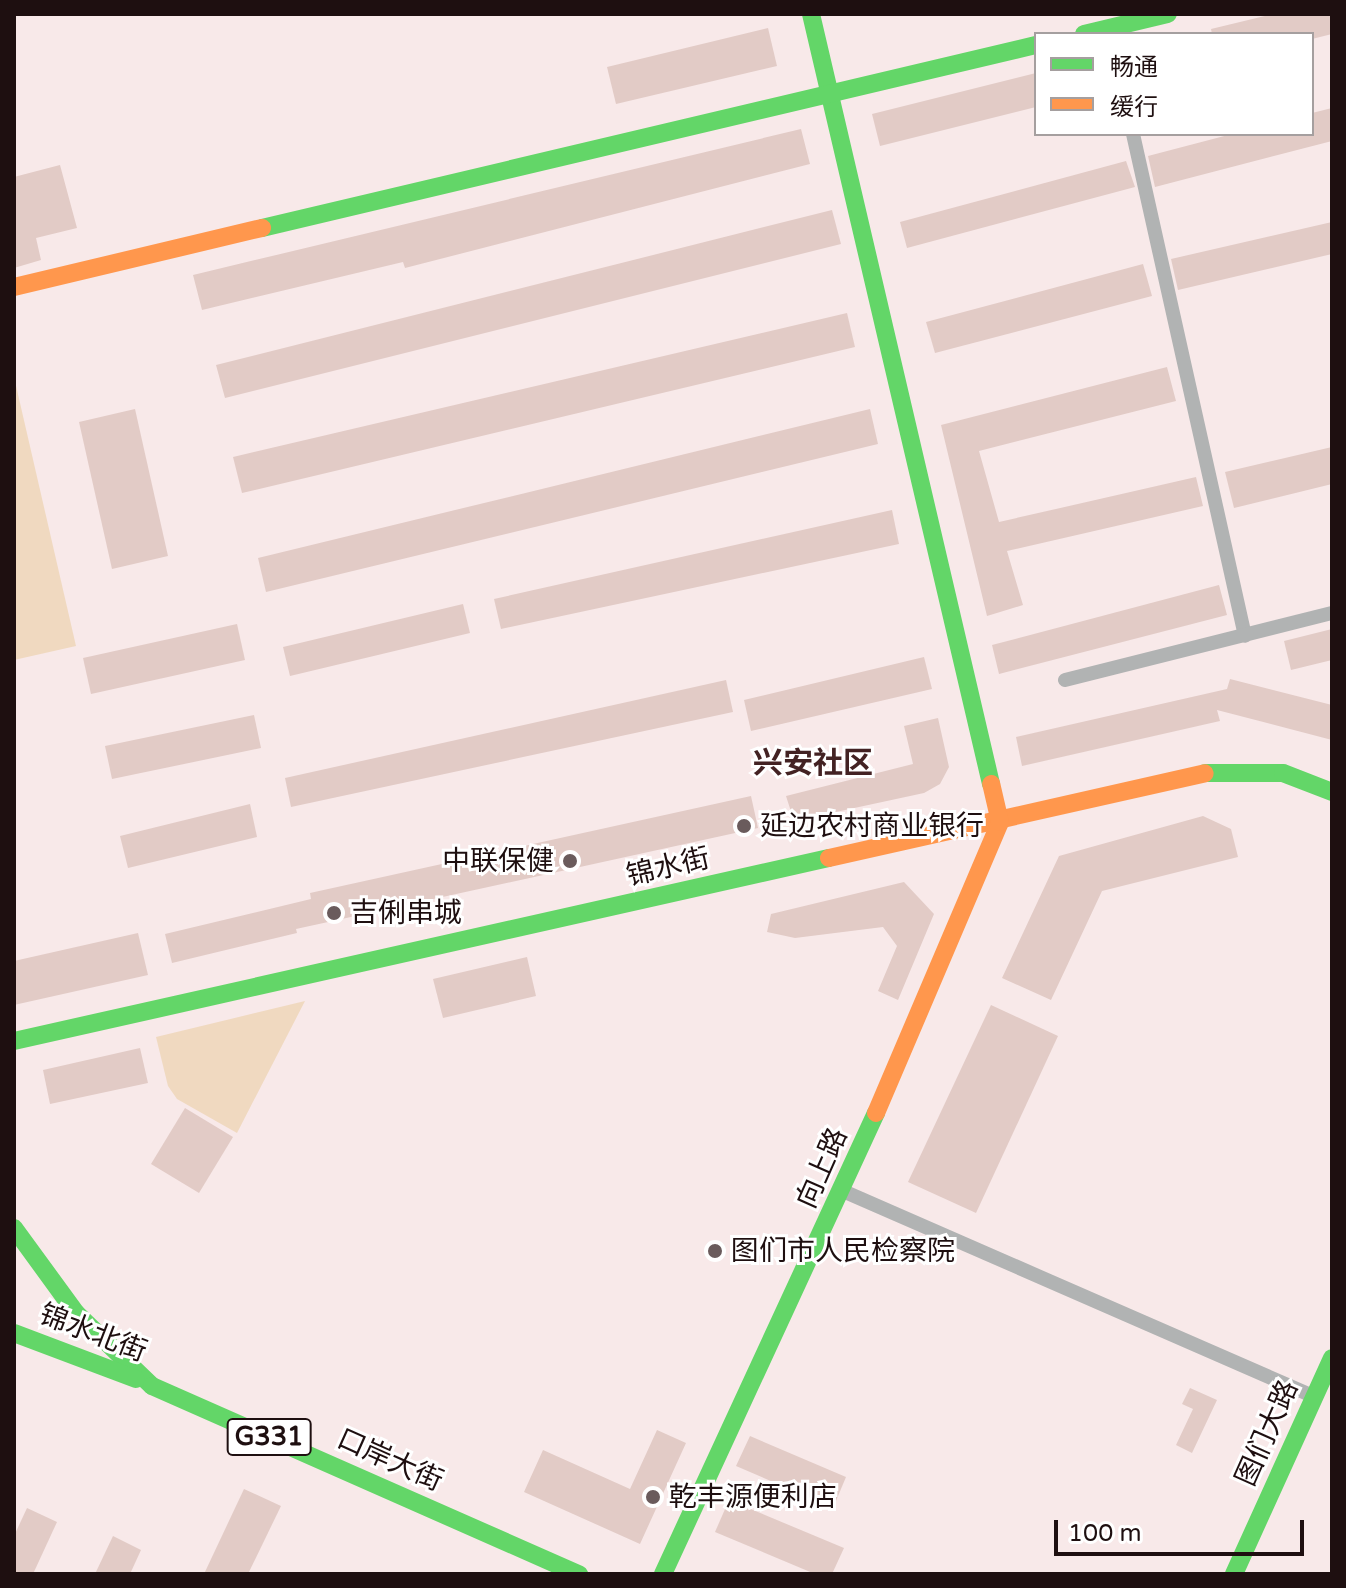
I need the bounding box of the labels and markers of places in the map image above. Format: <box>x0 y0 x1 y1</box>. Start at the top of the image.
place label: 延边农村商业银行 <box>760 809 984 843</box>
marker: 延边农村商业银行 <box>735 817 753 835</box>
place label: 中联保健 <box>442 844 554 878</box>
marker: 中联保健 <box>561 852 579 870</box>
place label: 吉俐串城 <box>350 896 462 930</box>
marker: 吉俐串城 <box>325 904 343 922</box>
place label: 图们市人民检察院 <box>731 1234 955 1268</box>
marker: 图们市人民检察院 <box>706 1242 724 1260</box>
place label: 乾丰源便利店 <box>669 1480 837 1514</box>
marker: 乾丰源便利店 <box>644 1488 662 1506</box>

